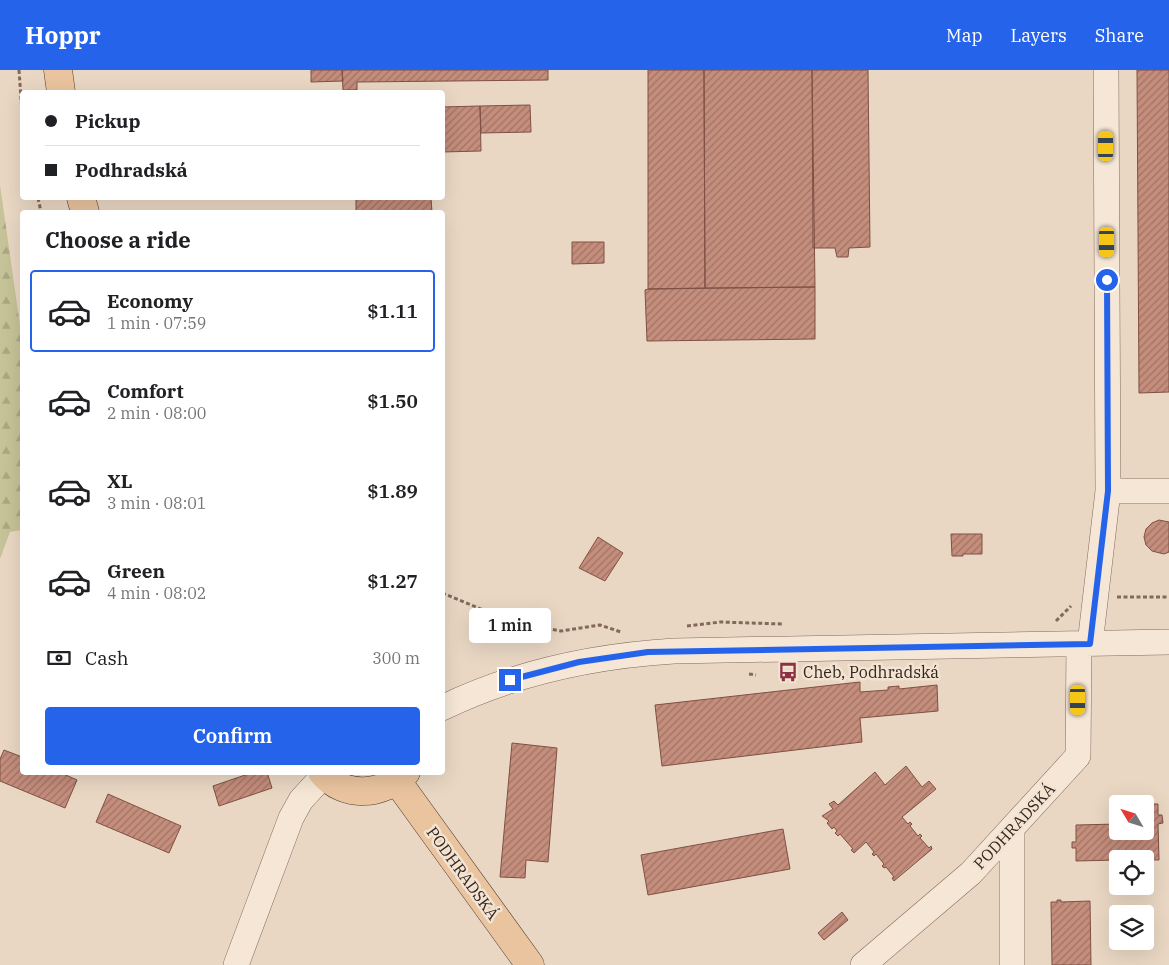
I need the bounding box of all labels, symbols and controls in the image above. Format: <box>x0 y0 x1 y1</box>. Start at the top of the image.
text: Hoppr <box>25 19 101 51</box>
text: Map <box>946 24 983 47</box>
text: Layers <box>1011 24 1067 47</box>
text: Share <box>1095 24 1144 47</box>
text: Pickup <box>75 109 140 133</box>
car <box>1098 131 1113 161</box>
text: Podhradská <box>75 158 188 182</box>
text: Choose a ride <box>45 225 191 254</box>
car <box>1099 227 1114 257</box>
route start <box>1096 269 1118 291</box>
icon: car <box>47 289 92 334</box>
text: Economy <box>107 289 193 313</box>
text: $1.11 <box>367 299 418 323</box>
text: 1 min · 07:59 <box>107 313 206 333</box>
icon: car <box>47 379 92 424</box>
text: Comfort <box>107 379 184 403</box>
text: $1.50 <box>367 389 418 413</box>
text: 2 min · 08:00 <box>107 403 206 423</box>
icon: car <box>47 469 92 514</box>
text: XL <box>107 469 133 493</box>
text: $1.89 <box>367 479 418 503</box>
text: 3 min · 08:01 <box>107 493 206 513</box>
icon: car <box>47 559 92 604</box>
text: Green <box>107 559 165 583</box>
text: $1.27 <box>367 569 418 593</box>
text: 4 min · 08:02 <box>107 583 206 603</box>
callout: 1 min <box>469 608 551 642</box>
text: 1 min <box>488 615 532 635</box>
icon: cash <box>45 644 73 672</box>
text: Cash <box>85 646 129 670</box>
text: 300 m <box>372 648 420 668</box>
bus stop icon: Cheb, Podhradská <box>777 661 799 683</box>
place label: Cheb, Podhradská <box>803 662 939 682</box>
route end <box>499 669 521 691</box>
car <box>1070 685 1085 715</box>
button: Confirm <box>45 707 420 765</box>
street label: PODHRADSKÁ <box>968 778 1059 873</box>
north arrow <box>1109 795 1154 840</box>
map controls <box>1109 795 1154 950</box>
street label: PODHRADSKÁ <box>423 822 504 923</box>
button: locate <box>1109 850 1154 895</box>
button: layers <box>1109 905 1154 950</box>

